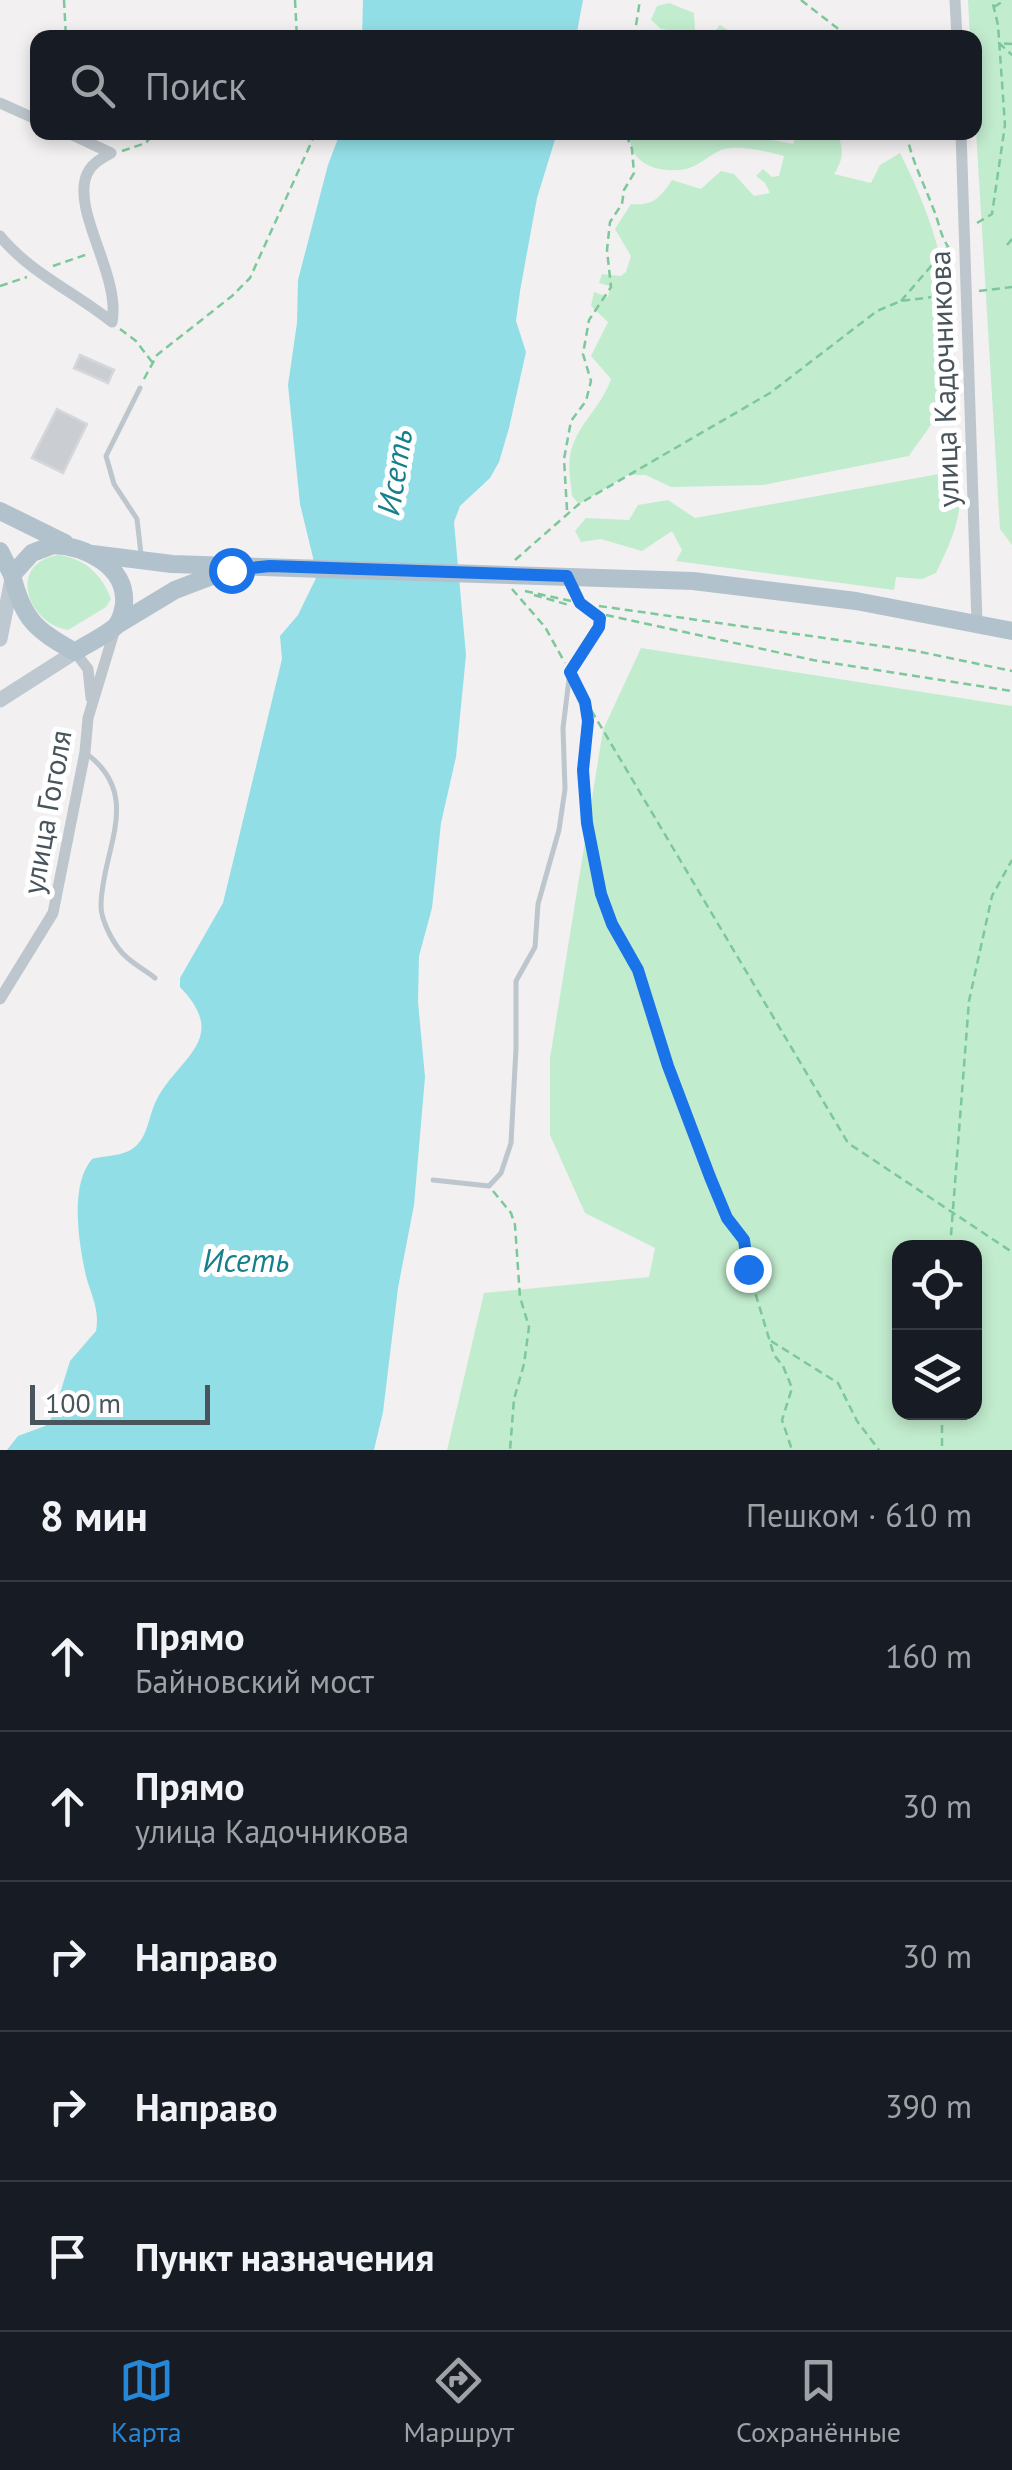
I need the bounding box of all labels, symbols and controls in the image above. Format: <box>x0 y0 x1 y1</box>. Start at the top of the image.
search box <box>30 30 982 140</box>
icon: search <box>65 58 120 113</box>
text: Поиск <box>145 61 246 110</box>
street label: улица Кадочникова <box>919 250 967 508</box>
water label: Исеть <box>366 426 422 518</box>
route start <box>209 548 255 594</box>
street label: улица Гоголя <box>12 727 80 897</box>
water label: Исеть <box>203 1239 289 1281</box>
map controls <box>892 1240 982 1420</box>
button: locate <box>892 1240 982 1330</box>
route end <box>726 1247 772 1293</box>
button: layers <box>892 1330 982 1420</box>
scale bar <box>30 1380 210 1424</box>
text: 100 m <box>45 1384 121 1421</box>
text: 8 мин <box>40 1488 148 1543</box>
text: Пешком · 610 m <box>746 1494 972 1536</box>
text: Прямо <box>135 1611 245 1660</box>
icon: ahead <box>40 1629 95 1684</box>
text: 160 m <box>885 1635 972 1677</box>
text: Байновский мост <box>135 1660 374 1702</box>
text: Прямо <box>135 1761 245 1810</box>
icon: ahead <box>40 1779 95 1834</box>
text: 30 m <box>903 1785 972 1827</box>
text: улица Кадочникова <box>135 1810 409 1852</box>
icon: right <box>40 1929 95 1984</box>
text: Направо <box>135 1932 278 1981</box>
text: 30 m <box>903 1935 972 1977</box>
icon: right <box>40 2079 95 2134</box>
text: Направо <box>135 2082 278 2131</box>
text: 390 m <box>885 2085 972 2127</box>
icon: arrive <box>40 2229 95 2284</box>
text: Пункт назначения <box>135 2232 434 2281</box>
tab: Карта <box>111 2353 182 2450</box>
tab: Маршрут <box>403 2353 514 2450</box>
tab: Сохранённые <box>736 2353 901 2450</box>

